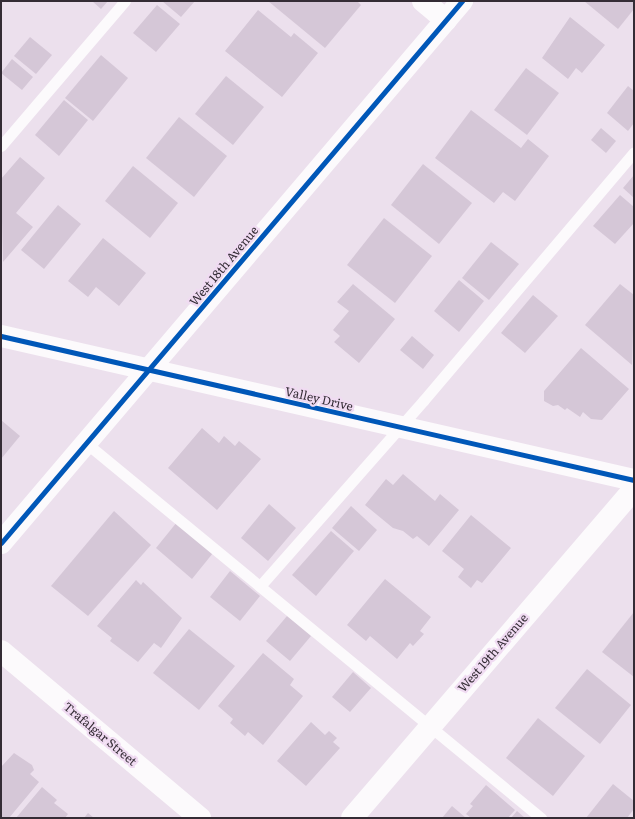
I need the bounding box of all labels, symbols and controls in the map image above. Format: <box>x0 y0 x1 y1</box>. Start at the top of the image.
street label: West 18th Avenue <box>187 223 261 309</box>
street label: Valley Drive <box>284 384 354 414</box>
street label: West 19th Avenue <box>455 611 531 695</box>
street label: Trafalgar Street <box>61 699 139 769</box>

